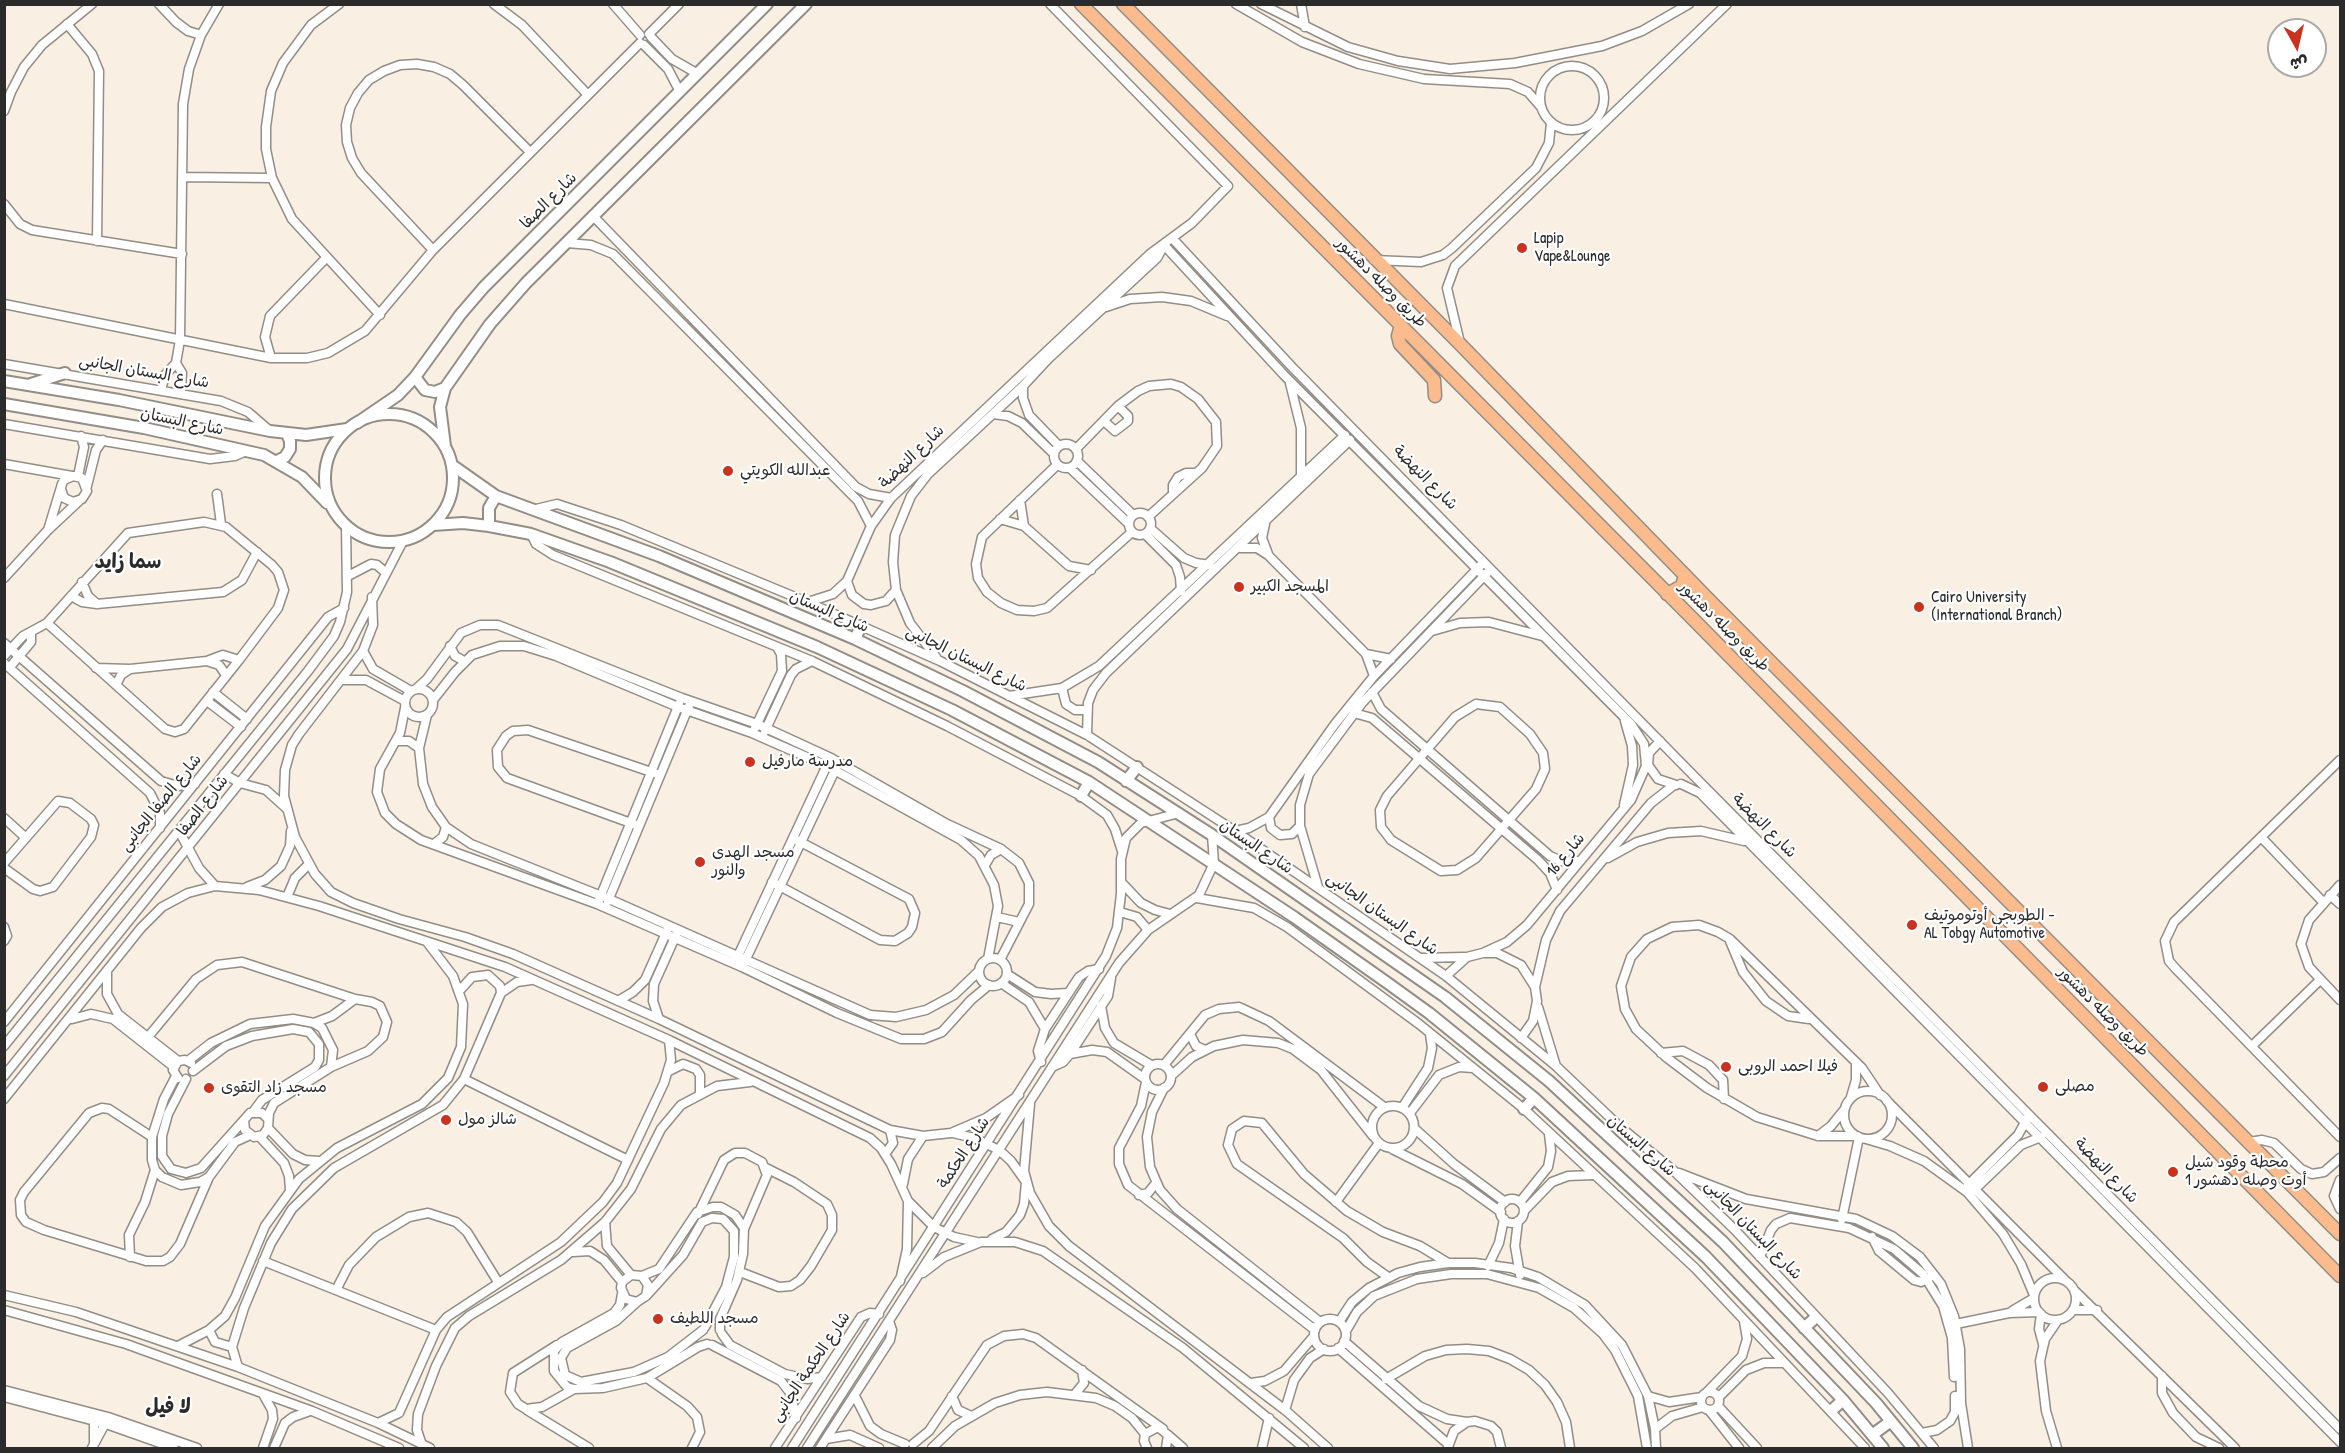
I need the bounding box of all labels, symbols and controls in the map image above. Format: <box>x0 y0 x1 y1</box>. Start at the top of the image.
north arrow <box>2267 18 2327 78</box>
text: ش <box>2289 52 2309 76</box>
street label: شارع الصفا <box>517 169 581 233</box>
place label: Lapip Vape&Lounge <box>1534 229 1610 267</box>
street label: طريق وصله دهشور <box>1332 234 1430 332</box>
marker: Lapip Vape&Lounge <box>1515 241 1529 255</box>
street label: شارع البستان الجانبى <box>77 351 211 393</box>
street label: شارع البستان <box>139 404 225 440</box>
street label: شارع النهضة <box>875 421 949 493</box>
street label: شارع النهضة <box>1389 442 1461 514</box>
place label: عبدالله الكويتي <box>740 461 830 481</box>
marker: عبدالله الكويتي <box>721 464 735 478</box>
district label: سما زايد <box>95 551 161 575</box>
place label: المسجد الكبير <box>1251 577 1329 597</box>
street label: طريق وصله دهشور <box>1675 578 1773 676</box>
marker: المسجد الكبير <box>1232 580 1246 594</box>
street label: شارع البستان <box>786 587 872 637</box>
place label: Cairo University (International Branch) <box>1931 588 2062 626</box>
marker: Cairo University (International Branch) <box>1912 600 1926 614</box>
street label: شارع البستان الجانبى <box>903 621 1029 697</box>
street label: شارع الصفا الجانبى <box>116 750 206 856</box>
place label: مدرسة مارفيل <box>762 752 853 772</box>
marker: مدرسة مارفيل <box>743 755 757 769</box>
street label: شارع الصفا <box>173 772 233 840</box>
street label: شارع النهضة <box>1728 790 1800 862</box>
street label: شارع البستان <box>1216 815 1296 879</box>
street label: شارع 16 <box>1543 829 1589 881</box>
place label: مسجد الهدى والنور <box>712 843 795 881</box>
marker: مسجد الهدى والنور <box>693 855 707 869</box>
street label: شارع البستان الجانبى <box>1323 868 1441 960</box>
place label: الطوبجى أوتوموتيف - AL Tobgy Automotive <box>1924 906 2055 944</box>
marker: الطوبجى أوتوموتيف - AL Tobgy Automotive <box>1905 918 1919 932</box>
street label: طريق وصله دهشور <box>2054 963 2152 1061</box>
place label: فيلا احمد الروبى <box>1738 1057 1838 1077</box>
marker: فيلا احمد الروبى <box>1719 1060 1733 1074</box>
place label: مصلى <box>2055 1077 2095 1097</box>
place label: مسجد زاد التقوى <box>221 1078 327 1098</box>
marker: مصلى <box>2036 1080 2050 1094</box>
marker: مسجد زاد التقوى <box>202 1081 216 1095</box>
place label: شالز مول <box>458 1110 517 1130</box>
street label: شارع البستان <box>1603 1111 1679 1181</box>
marker: شالز مول <box>439 1113 453 1127</box>
street label: شارع الحكمة <box>934 1114 994 1192</box>
street label: شارع النهضة <box>2070 1134 2142 1208</box>
place label: محطة وقود شيل أوت وصله دهشور 1 <box>2185 1153 2306 1191</box>
marker: محطة وقود شيل أوت وصله دهشور 1 <box>2166 1165 2180 1179</box>
street label: شارع البستان الجانبى <box>1700 1176 1806 1284</box>
street label: شارع الحكمة الجانبى <box>767 1308 855 1426</box>
place label: مسجد اللطيف <box>670 1309 759 1329</box>
marker: مسجد اللطيف <box>651 1312 665 1326</box>
district label: لا فيل <box>145 1396 191 1420</box>

